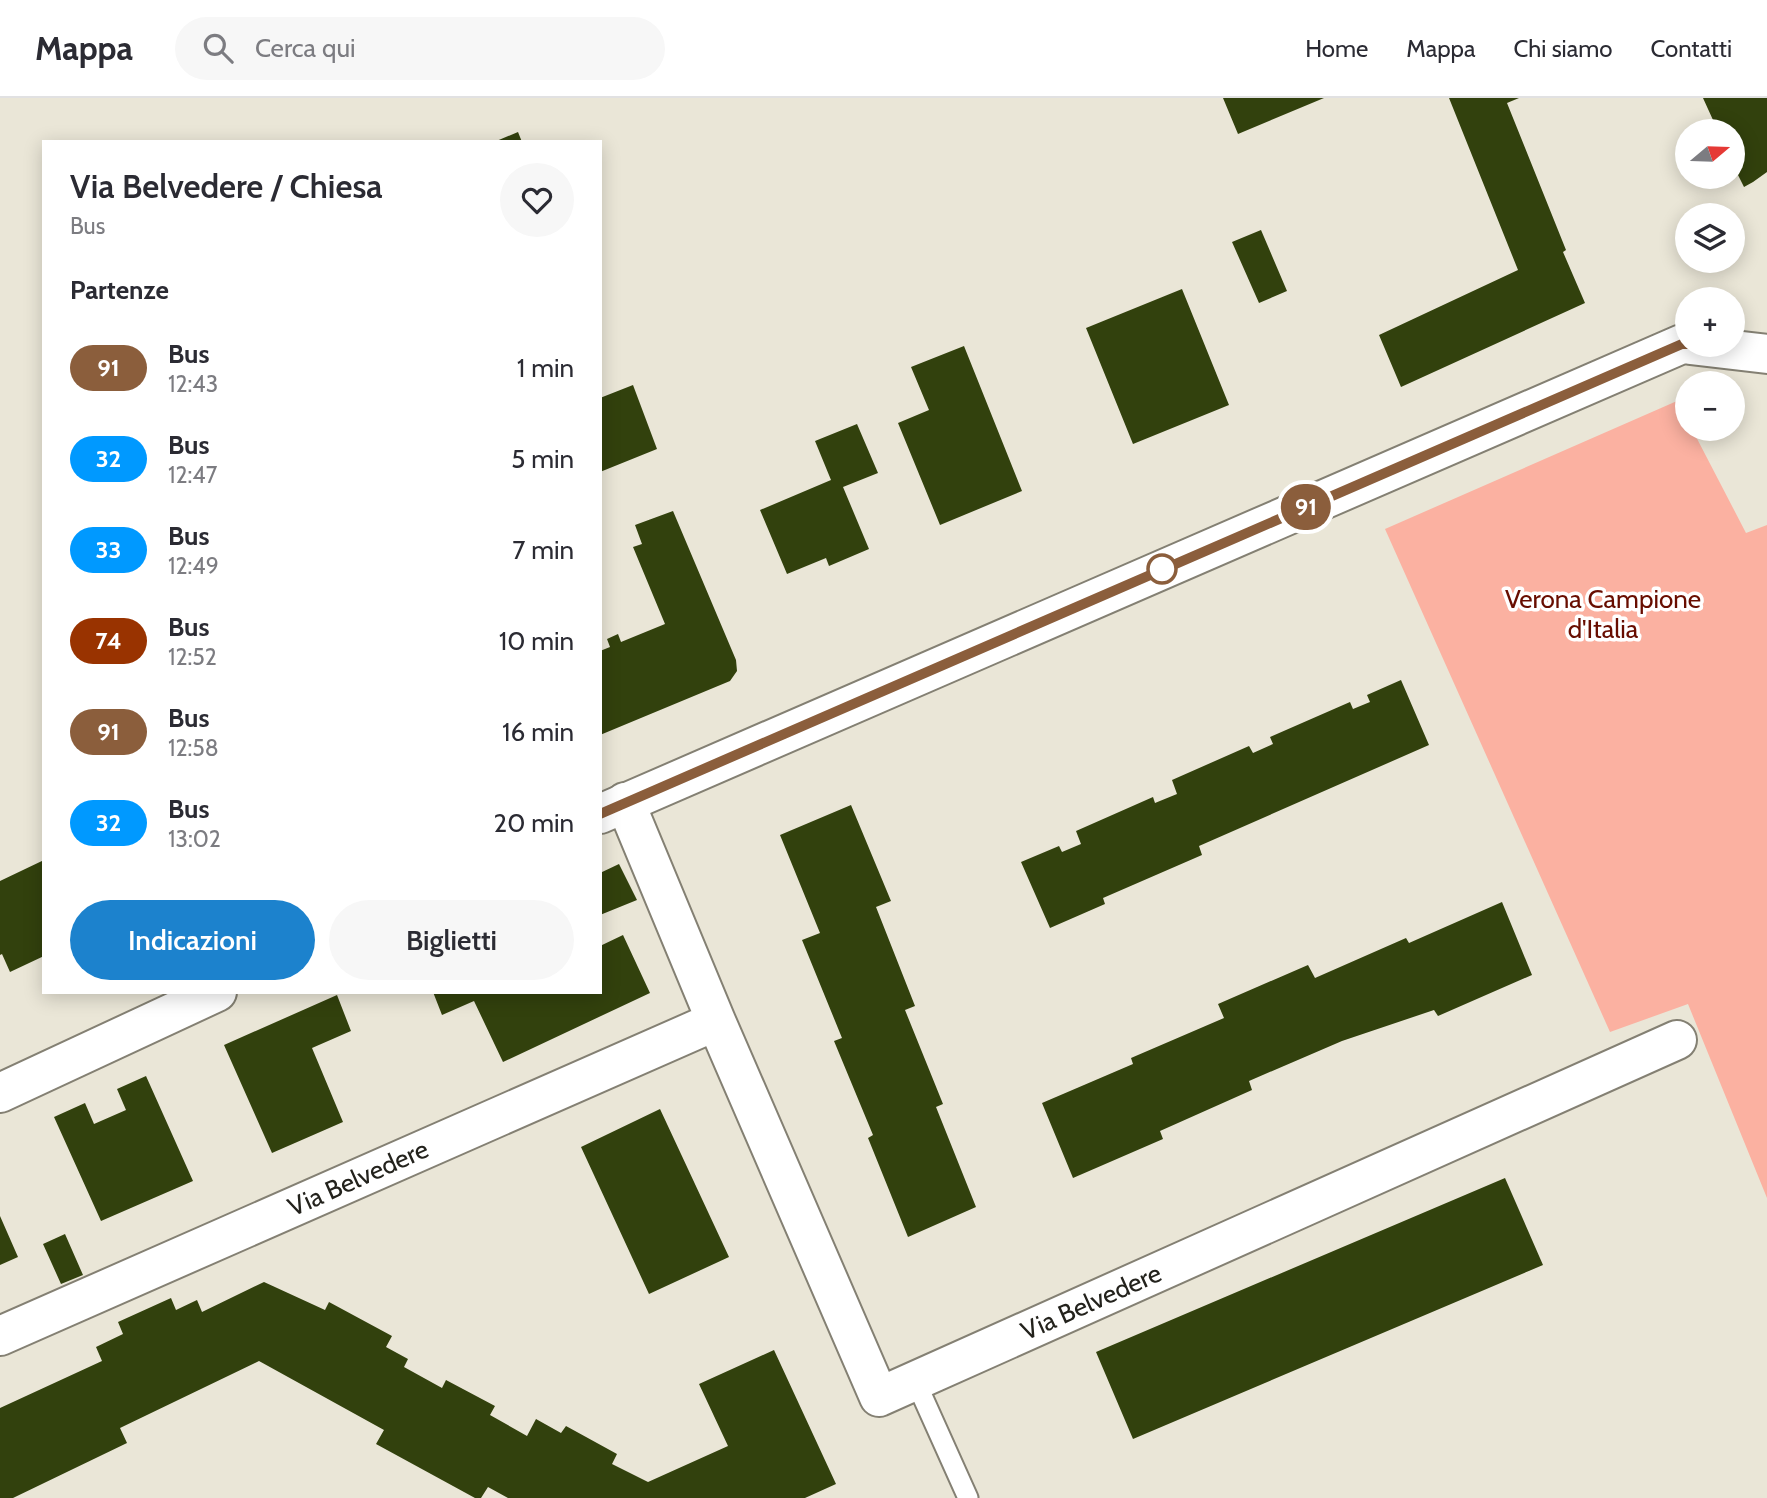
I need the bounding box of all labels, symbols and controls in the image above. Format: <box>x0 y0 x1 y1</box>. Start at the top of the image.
search box <box>175 17 665 80</box>
text: Mappa <box>35 28 133 68</box>
icon: search <box>199 29 237 67</box>
text: Cerca qui <box>255 32 356 64</box>
text: Home <box>1305 34 1368 63</box>
text: Mappa <box>1406 34 1475 63</box>
text: Chi siamo <box>1513 34 1612 63</box>
text: Contatti <box>1650 34 1732 63</box>
north arrow <box>1675 119 1745 189</box>
map controls <box>1675 119 1745 441</box>
button: heart <box>500 163 574 237</box>
text: Via Belvedere / Chiesa <box>70 166 382 206</box>
button: layers <box>1675 203 1745 273</box>
text: Bus <box>70 212 105 240</box>
text: Partenze <box>70 274 169 306</box>
button: + <box>1675 287 1745 357</box>
text: Bus <box>168 338 209 370</box>
text: 1 min <box>517 352 574 384</box>
text: 91 <box>97 353 120 382</box>
text: 12:43 <box>168 370 218 398</box>
button: − <box>1675 371 1745 441</box>
text: Bus <box>168 429 209 461</box>
text: 5 min <box>511 443 574 475</box>
text: 32 <box>96 444 121 473</box>
text: 12:47 <box>168 461 217 489</box>
line badge: 91 <box>1274 484 1338 530</box>
text: 91 <box>1295 492 1317 521</box>
text: Bus <box>168 520 209 552</box>
text: 7 min <box>512 534 574 566</box>
text: 33 <box>96 535 121 564</box>
text: 12:49 <box>168 552 219 580</box>
unlabelled marker <box>1147 554 1177 584</box>
park label: Verona Campione d'Italia <box>1505 583 1701 645</box>
text: Bus <box>168 611 209 643</box>
text: 10 min <box>499 625 574 657</box>
text: 74 <box>95 626 122 655</box>
text: 12:52 <box>168 643 217 671</box>
text: Bus <box>168 702 209 734</box>
text: 16 min <box>502 716 574 748</box>
text: 91 <box>97 717 120 746</box>
text: 12:58 <box>168 734 219 762</box>
text: Bus <box>168 793 209 825</box>
text: 20 min <box>494 807 574 839</box>
text: 32 <box>96 808 121 837</box>
text: 13:02 <box>168 825 221 853</box>
button: Indicazioni <box>70 900 315 980</box>
button: Biglietti <box>329 900 574 980</box>
street label: Via Belvedere <box>283 1133 433 1223</box>
street label: Via Belvedere <box>1016 1257 1166 1347</box>

